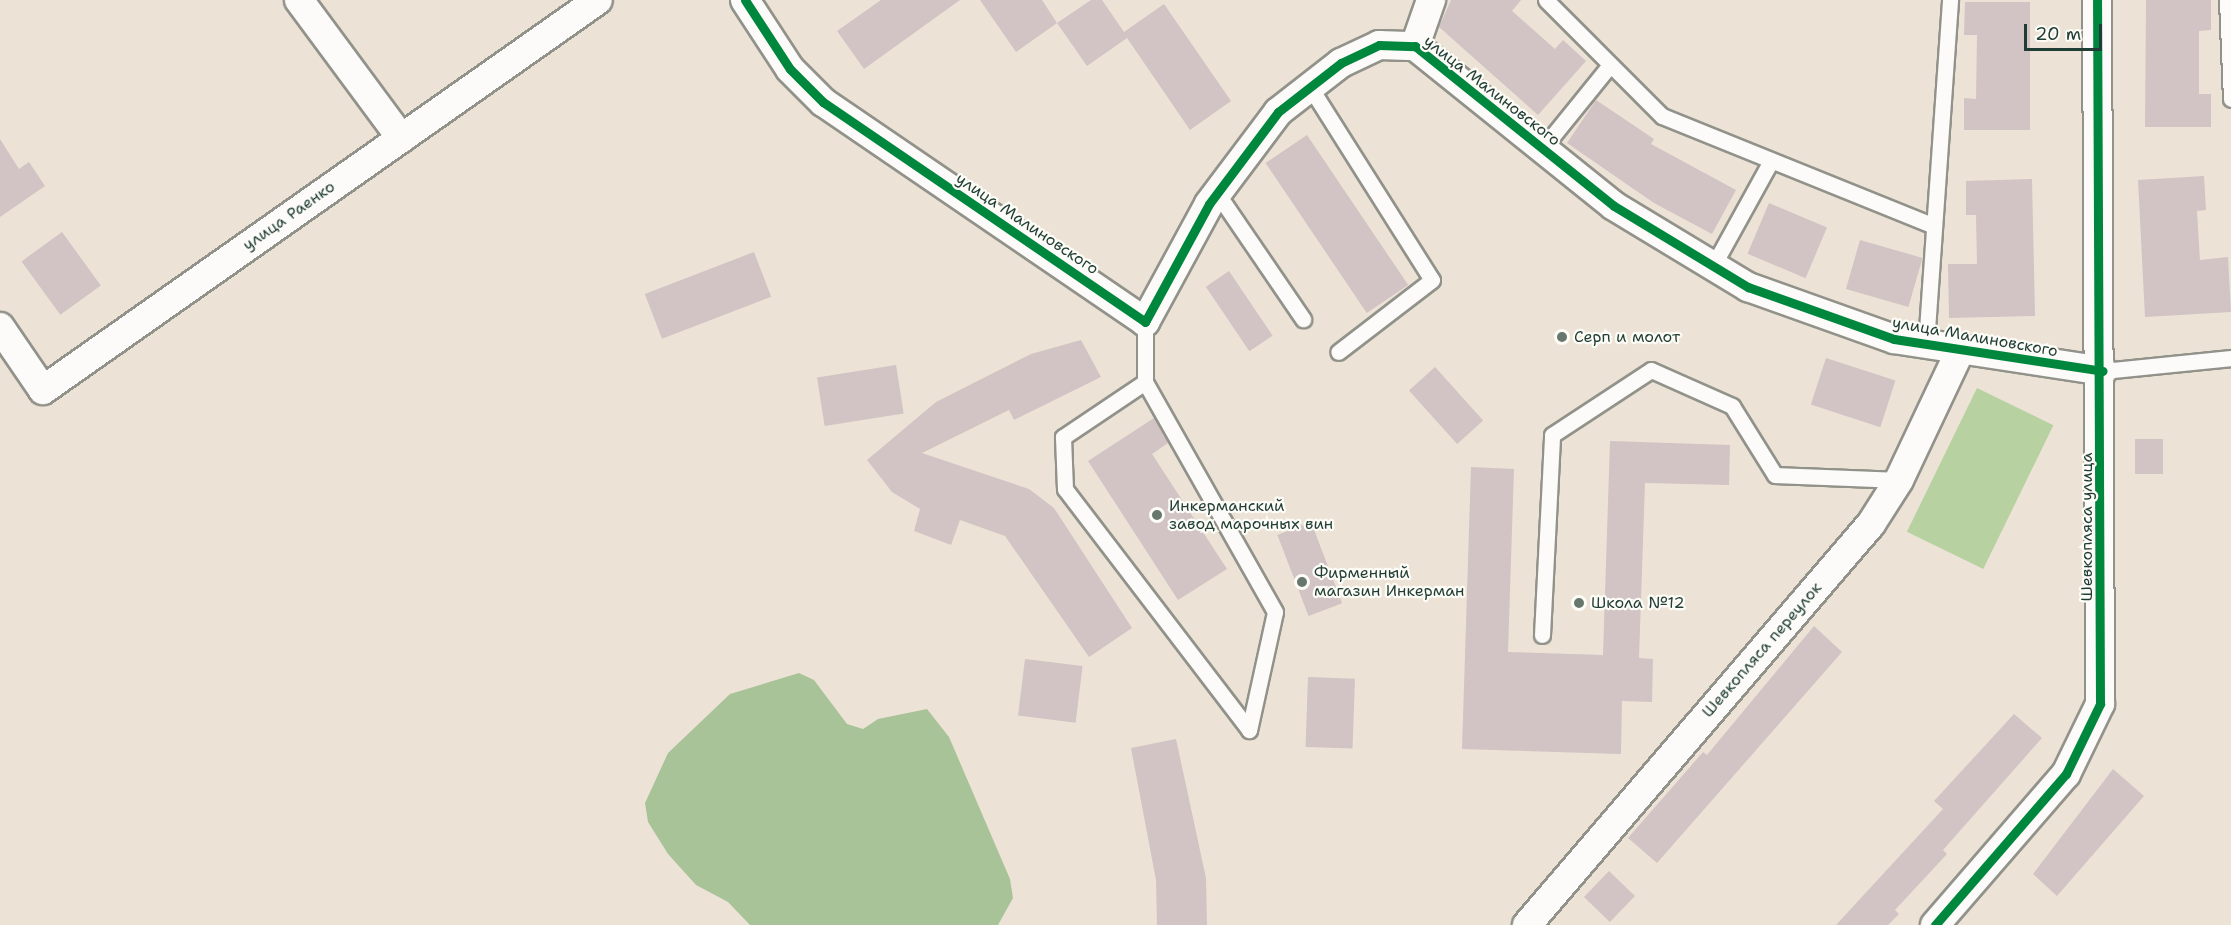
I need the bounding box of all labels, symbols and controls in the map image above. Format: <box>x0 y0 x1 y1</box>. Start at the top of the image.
scale bar <box>2027 12 2105 50</box>
text: 20 m <box>2035 22 2081 46</box>
street label: улица Малиновского <box>1420 32 1564 150</box>
street label: улица Малиновского <box>952 169 1102 279</box>
street label: улица Раенко <box>239 177 339 255</box>
street label: улица Малиновского <box>1891 313 2059 361</box>
place label: Серп и молот <box>1574 327 1680 347</box>
marker: Серп и молот <box>1555 330 1569 344</box>
street label: Шевкопляса улица <box>2077 453 2097 601</box>
place label: Инкерманский завод марочных вин <box>1169 496 1333 534</box>
marker: Инкерманский завод марочных вин <box>1150 508 1164 522</box>
place label: Фирменный магазин Инкерман <box>1314 563 1465 601</box>
marker: Фирменный магазин Инкерман <box>1295 575 1309 589</box>
street label: Шевкопляса переулок <box>1698 579 1826 721</box>
place label: Школа №12 <box>1591 593 1685 613</box>
marker: Школа №12 <box>1572 596 1586 610</box>

